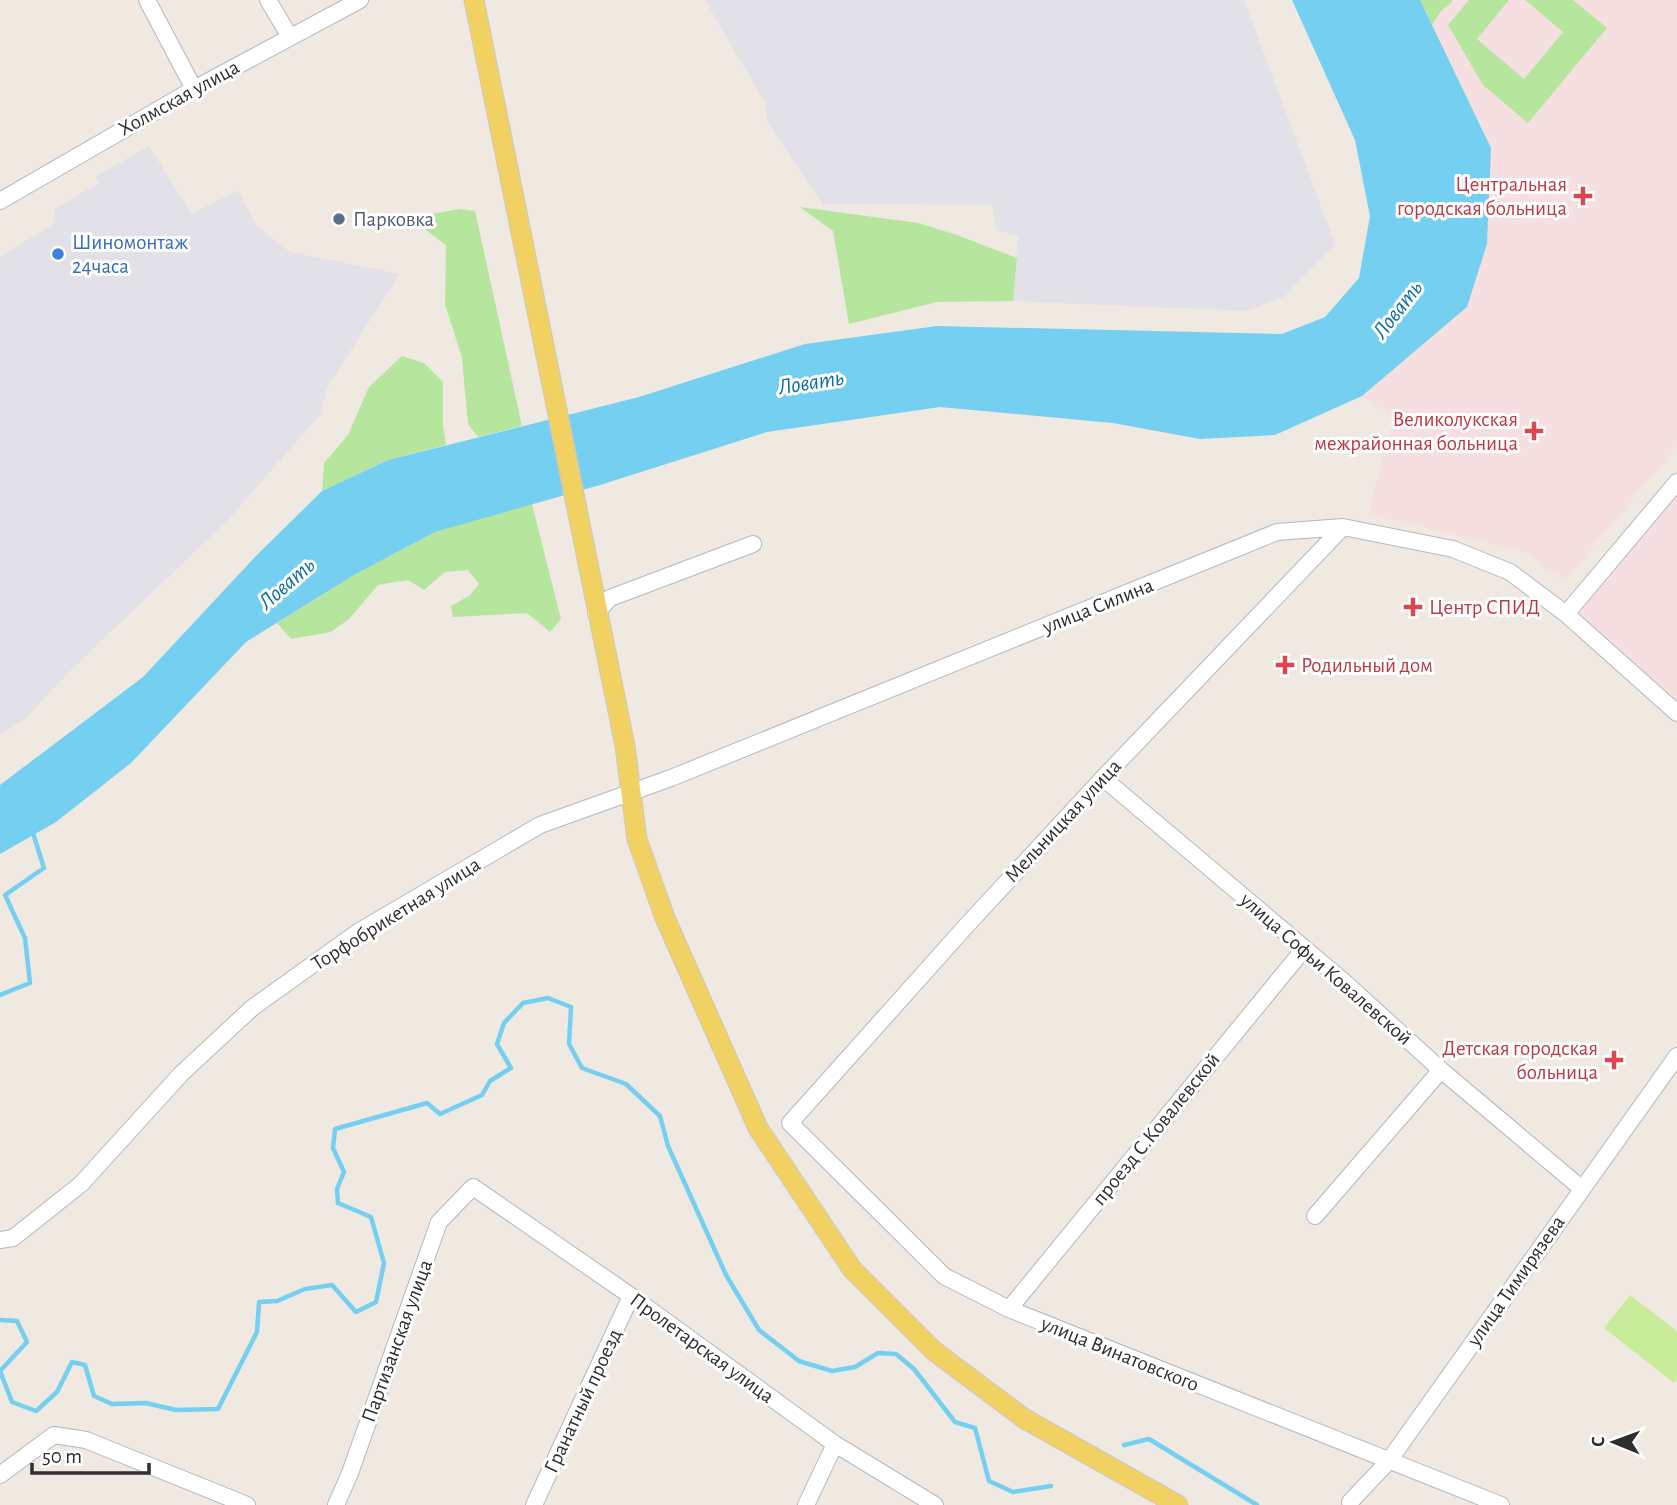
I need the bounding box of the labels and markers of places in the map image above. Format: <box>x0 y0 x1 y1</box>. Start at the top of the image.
place label: Центральная городская больница <box>1397 174 1567 219</box>
marker: Центральная городская больница <box>1573 186 1593 206</box>
place label: Парковка <box>353 209 435 230</box>
marker: Парковка <box>331 211 347 227</box>
place label: Шиномонтаж 24часа <box>72 232 188 277</box>
marker: Шиномонтаж 24часа <box>50 246 66 262</box>
place label: Великолукская межрайонная больница <box>1314 409 1518 454</box>
marker: Великолукская межрайонная больница <box>1524 421 1544 441</box>
marker: Центр СПИД <box>1403 597 1423 617</box>
place label: Центр СПИД <box>1429 597 1540 618</box>
marker: Родильный дом <box>1275 655 1295 675</box>
place label: Родильный дом <box>1301 655 1433 676</box>
place label: Детская городская больница <box>1442 1038 1598 1083</box>
marker: Детская городская больница <box>1604 1050 1624 1070</box>

